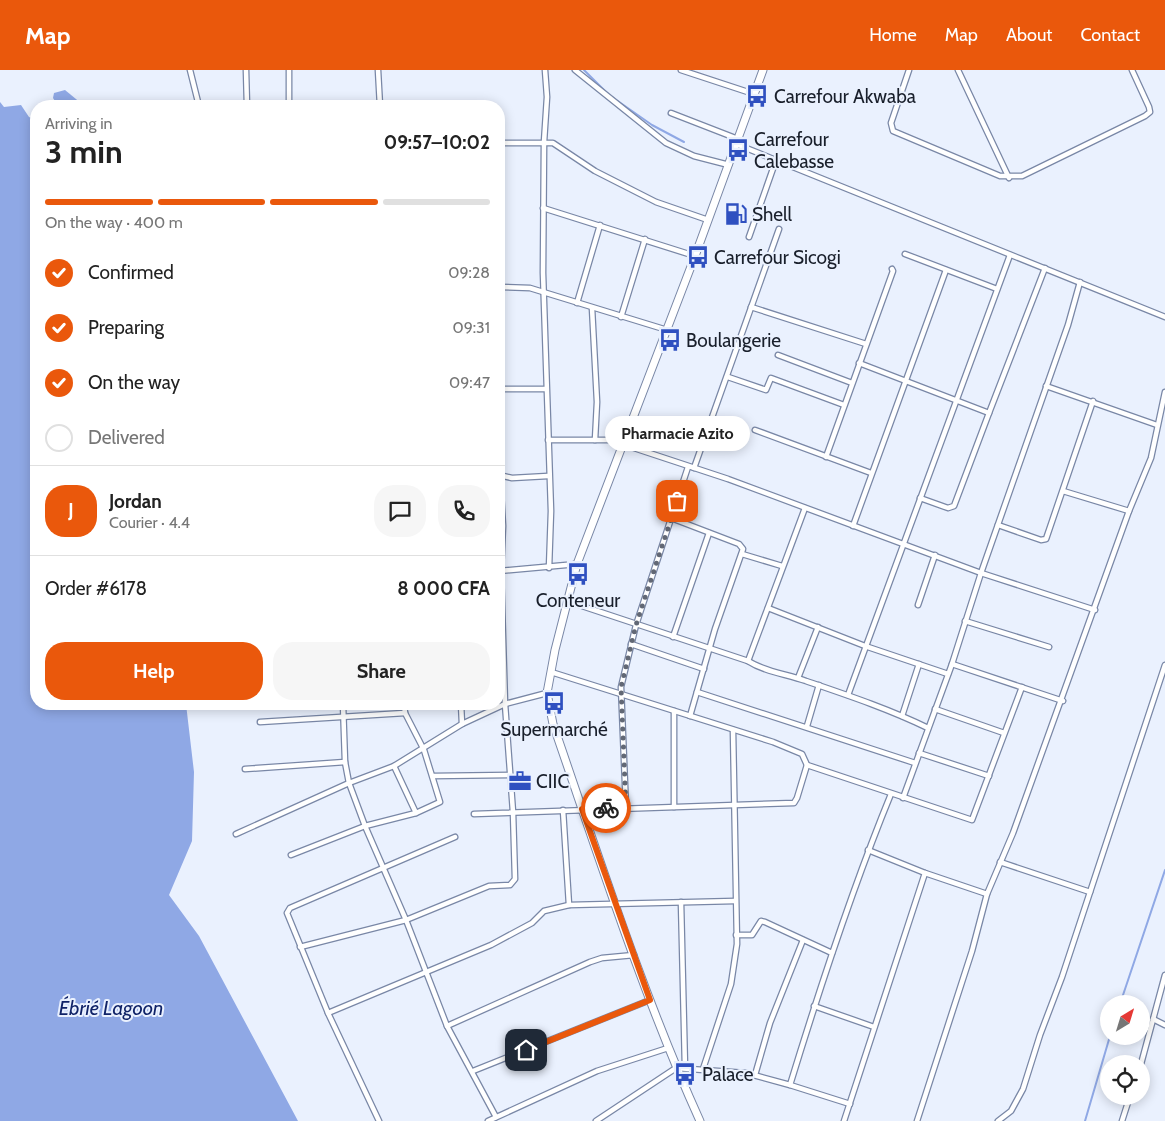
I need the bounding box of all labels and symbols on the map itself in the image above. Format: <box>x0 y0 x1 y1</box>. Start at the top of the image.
bus stop icon: Carrefour Akwaba <box>744 83 770 109</box>
place label: Carrefour Akwaba <box>774 85 916 108</box>
place label: Carrefour Calebasse <box>754 128 834 173</box>
bus stop icon: Carrefour Calebasse <box>725 137 751 163</box>
fuel station icon: Shell <box>723 201 749 227</box>
place label: Shell <box>752 203 792 226</box>
bus stop icon: Carrefour Sicogi <box>685 244 711 270</box>
place label: Carrefour Sicogi <box>714 246 841 269</box>
bus stop icon: Boulangerie <box>657 327 683 353</box>
place label: Boulangerie <box>686 329 781 352</box>
callout: Pharmacie Azito <box>604 416 750 451</box>
pin <box>656 480 698 522</box>
bus stop icon: Conteneur <box>565 561 591 587</box>
place label: Conteneur <box>536 589 620 612</box>
bus stop icon: Supermarché <box>541 690 567 716</box>
place label: Supermarché <box>500 718 608 741</box>
office icon: CIIC <box>507 768 533 794</box>
place label: CIIC <box>536 770 569 793</box>
courier <box>581 783 631 833</box>
water label: Ébrié Lagoon <box>59 995 163 1020</box>
north arrow <box>1100 995 1150 1045</box>
pin <box>505 1029 547 1071</box>
bus stop icon: Palace <box>672 1061 698 1087</box>
place label: Palace <box>702 1063 754 1086</box>

